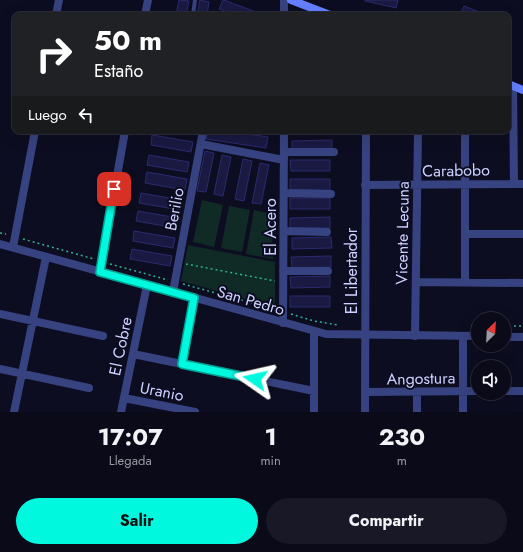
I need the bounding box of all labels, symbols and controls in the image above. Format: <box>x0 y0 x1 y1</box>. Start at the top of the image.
text: 50 m <box>94 20 162 61</box>
icon: right <box>28 28 80 80</box>
text: Estaño <box>94 58 143 84</box>
text: Luego <box>28 104 67 126</box>
icon: left <box>75 104 97 126</box>
street label: Carabobo <box>422 158 490 183</box>
pin <box>97 172 131 206</box>
icon: arrive <box>103 178 125 200</box>
street label: Vicente Lecuna <box>390 181 415 285</box>
street label: Berilio <box>159 185 190 233</box>
street label: El Acero <box>259 198 282 256</box>
street label: El Libertador <box>340 227 363 314</box>
street label: San Pedro <box>214 280 288 321</box>
north arrow <box>471 312 511 352</box>
map controls <box>471 312 511 400</box>
street label: El Cobre <box>103 315 138 378</box>
position arrow <box>234 358 276 400</box>
button: sound <box>471 360 511 400</box>
street label: Angostura <box>386 366 456 391</box>
street label: Uranio <box>138 376 186 407</box>
text: 17:07 <box>98 419 163 454</box>
text: 1 <box>265 419 277 454</box>
text: 230 <box>379 419 425 454</box>
text: Llegada <box>109 451 152 470</box>
text: min <box>260 451 281 470</box>
text: m <box>397 451 407 470</box>
button: Salir <box>16 498 258 544</box>
button: Compartir <box>266 498 507 544</box>

